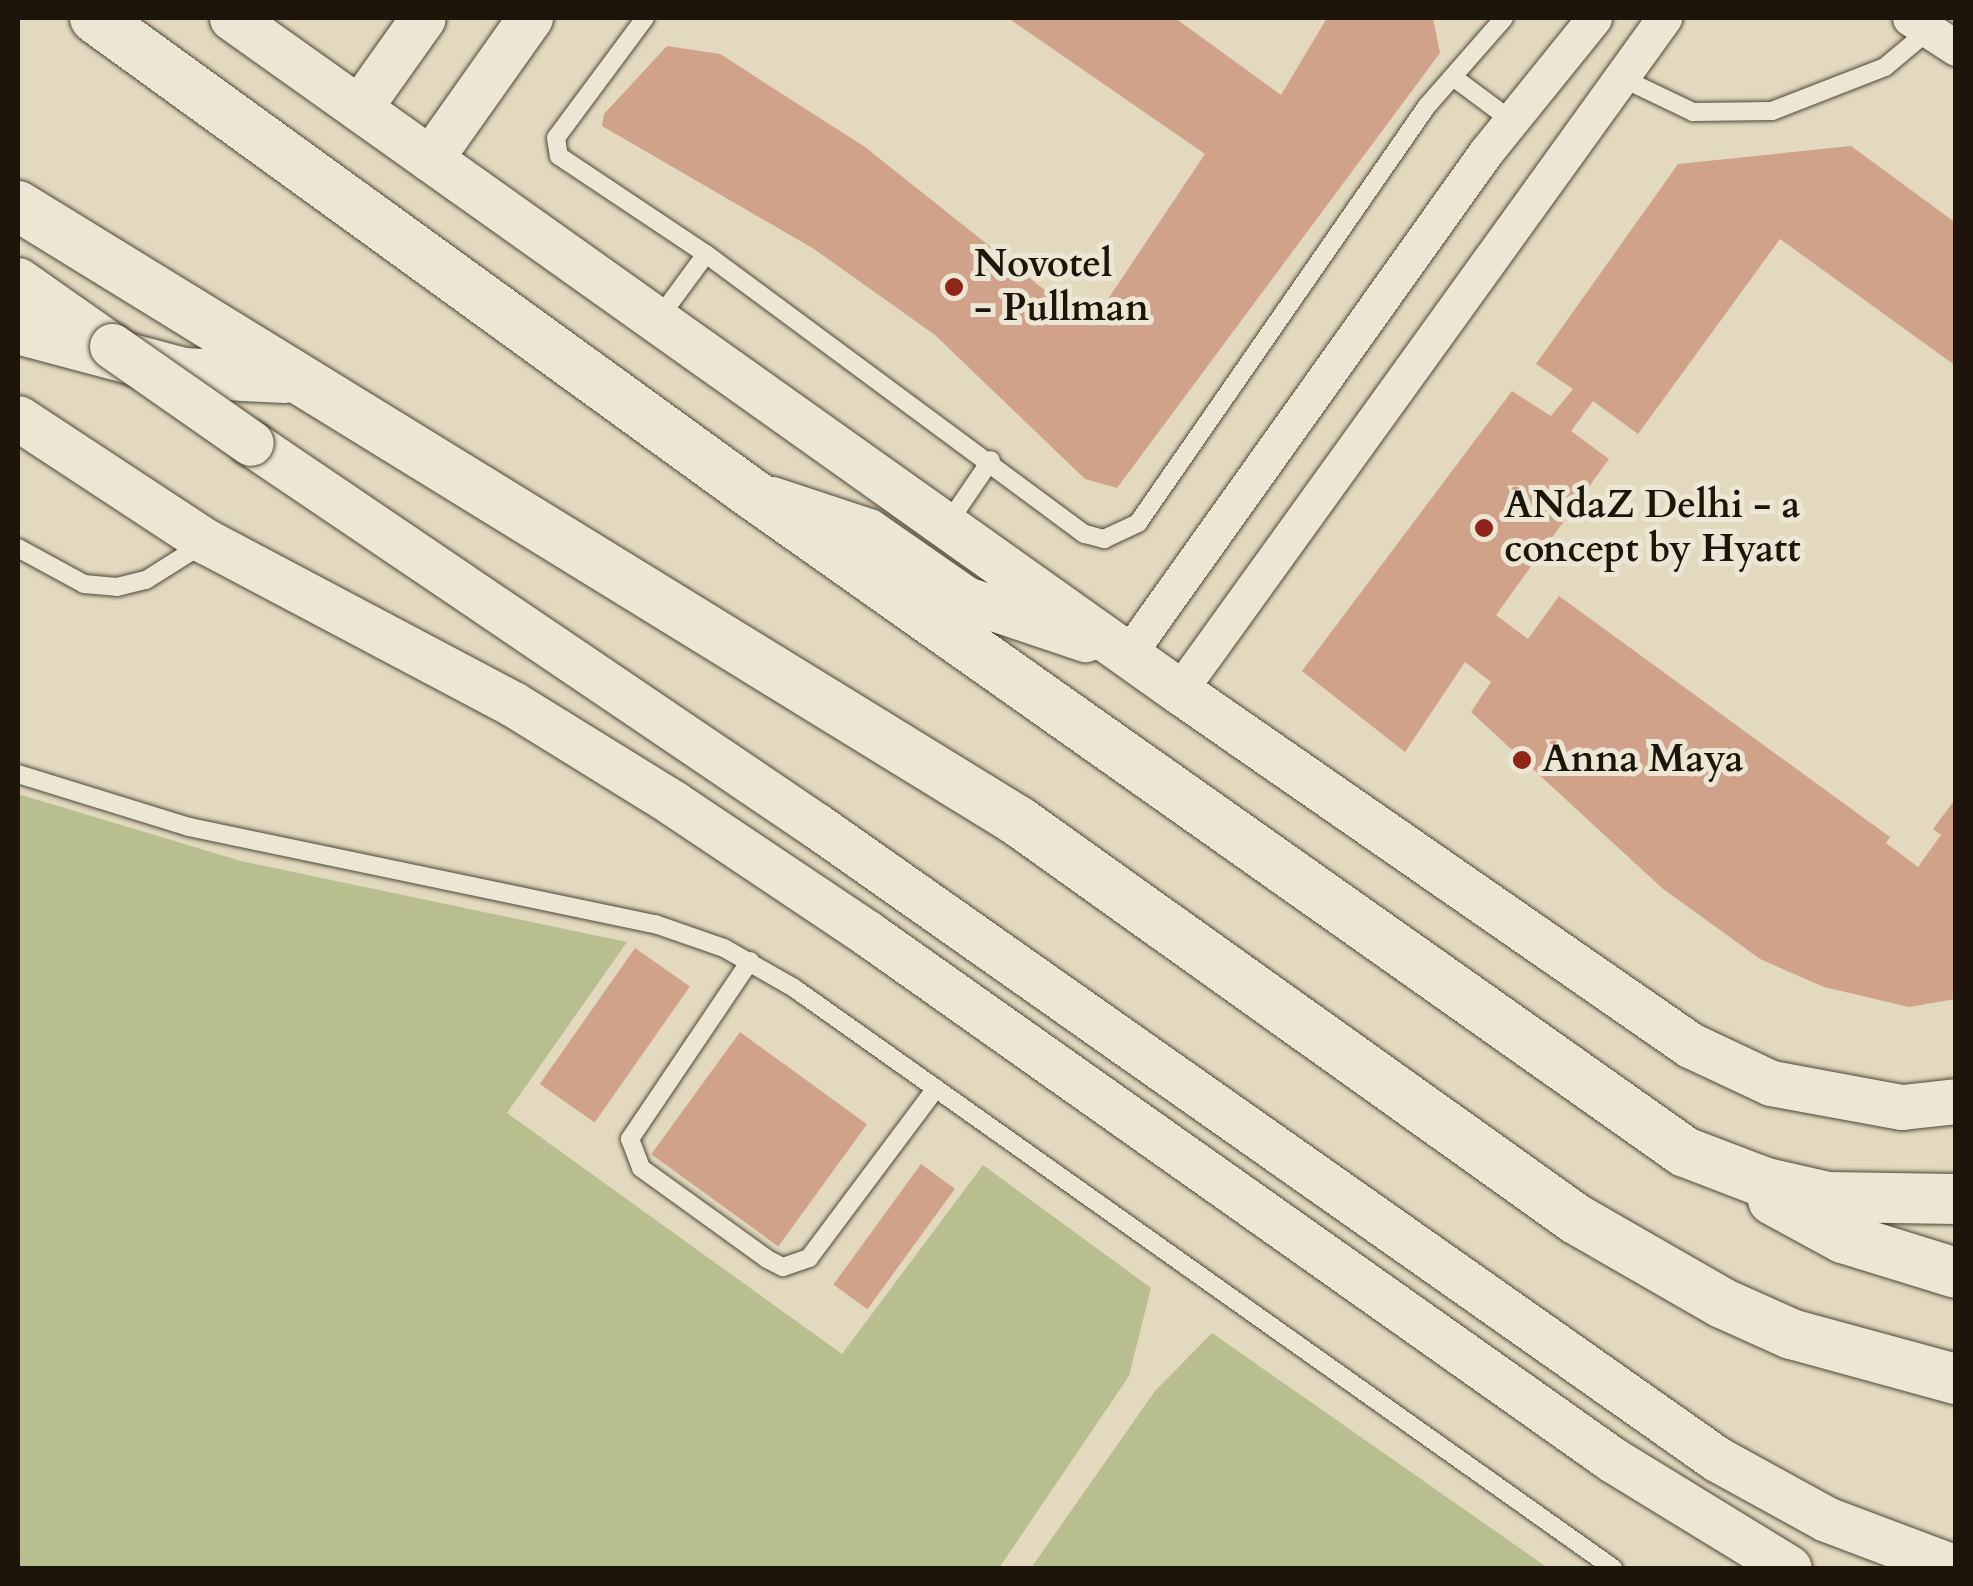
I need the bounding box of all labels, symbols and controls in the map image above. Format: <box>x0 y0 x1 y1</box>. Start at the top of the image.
place label: Novotel - Pullman <box>974 242 1149 332</box>
marker: Novotel - Pullman <box>943 276 965 298</box>
place label: ANdaZ Delhi - a concept by Hyatt <box>1504 483 1801 572</box>
marker: ANdaZ Delhi - a concept by Hyatt <box>1473 517 1495 539</box>
place label: Anna Maya <box>1542 737 1744 783</box>
marker: Anna Maya <box>1511 749 1533 771</box>

